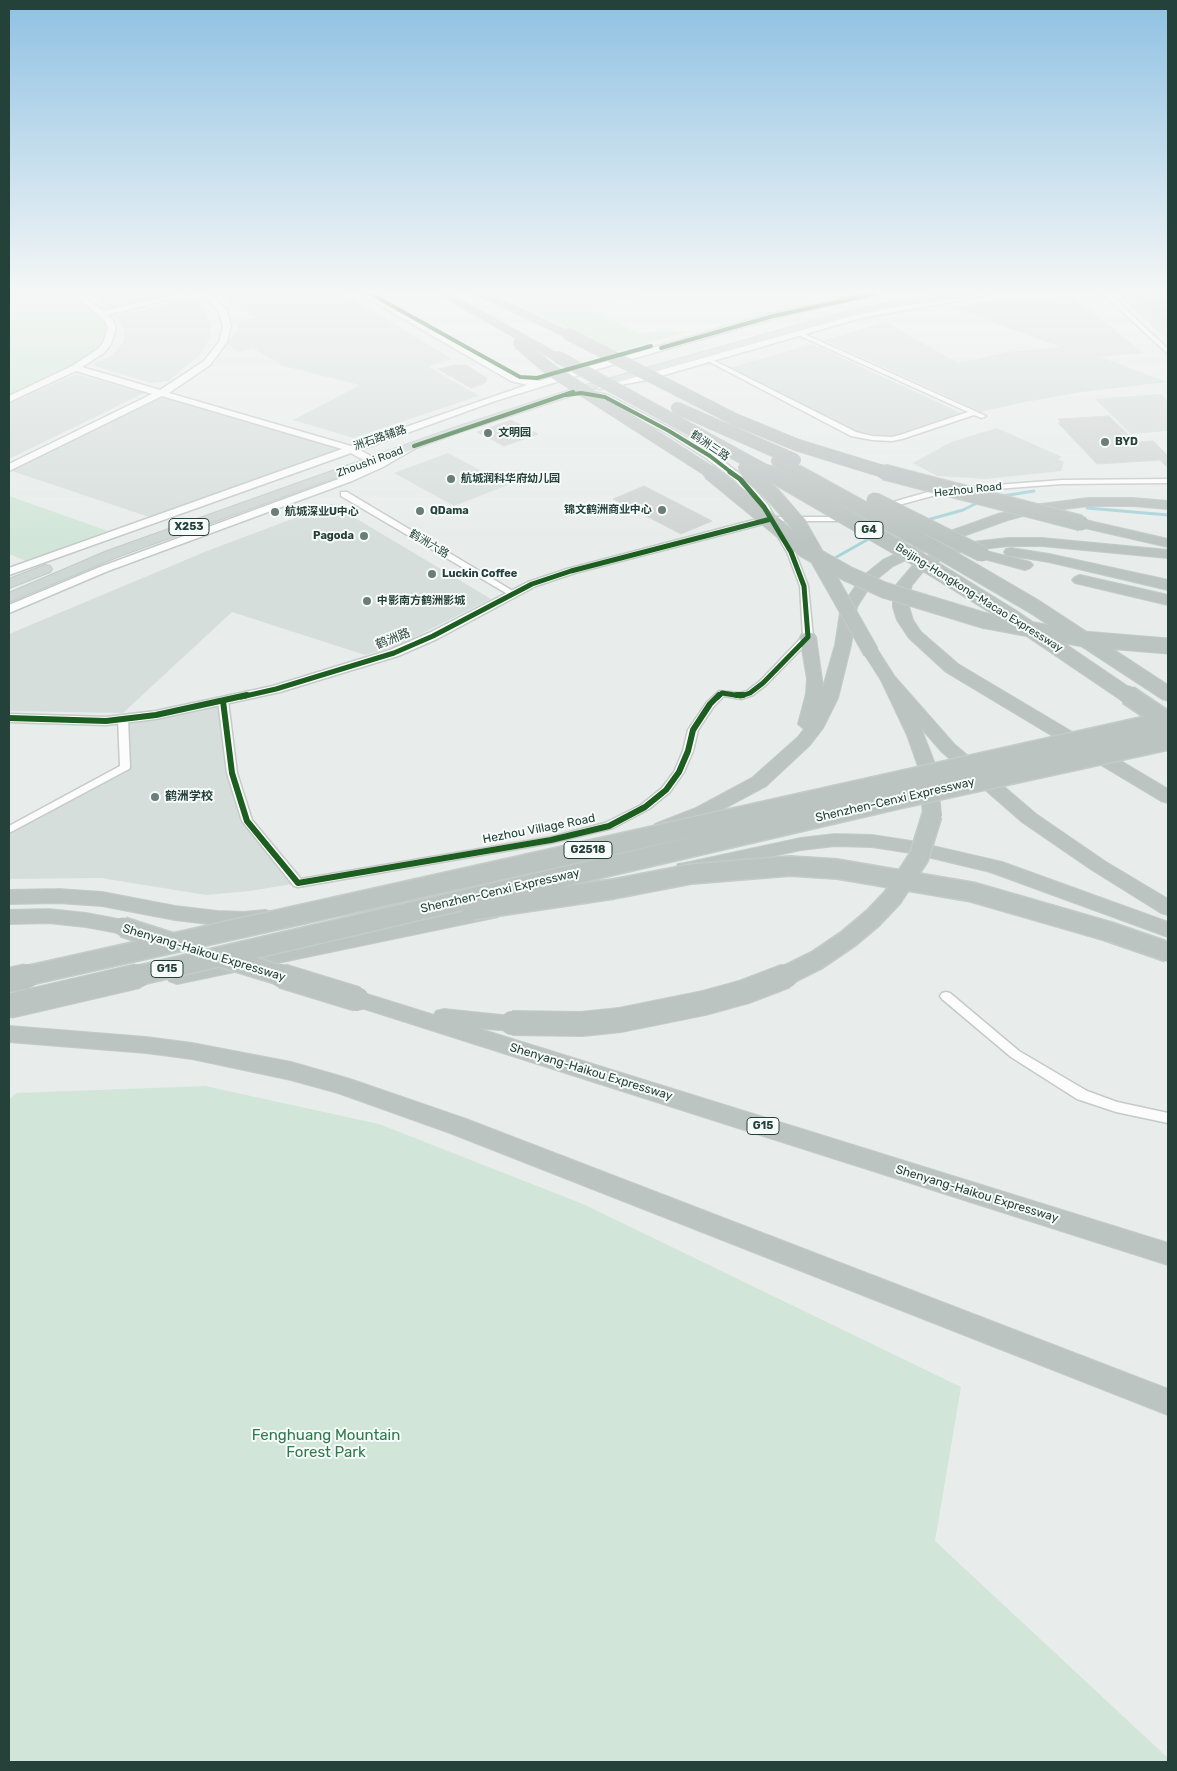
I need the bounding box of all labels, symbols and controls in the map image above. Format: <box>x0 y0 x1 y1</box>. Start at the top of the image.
street label: 洲石路辅路 <box>352 423 408 453</box>
place label: 文明园 <box>498 426 531 440</box>
marker: 文明园 <box>482 427 494 439</box>
street label: 鹤洲三路 <box>688 428 732 464</box>
place label: BYD <box>1115 435 1138 449</box>
marker: BYD <box>1099 436 1111 448</box>
street label: Zhoushi Road <box>335 444 405 480</box>
place label: 航城润科华府幼儿园 <box>461 472 560 486</box>
marker: 航城润科华府幼儿园 <box>445 473 457 485</box>
street label: Hezhou Road <box>933 480 1003 500</box>
place label: 锦文鹤洲商业中心 <box>564 503 652 517</box>
place label: QDama <box>430 504 469 518</box>
marker: 锦文鹤洲商业中心 <box>656 504 668 516</box>
place label: 航城深业U中心 <box>285 505 359 519</box>
marker: QDama <box>414 505 426 517</box>
marker: 航城深业U中心 <box>269 506 281 518</box>
road number: X253 <box>169 518 209 536</box>
road number: G4 <box>855 522 883 538</box>
street label: 鹤洲六路 <box>407 527 451 561</box>
place label: Pagoda <box>313 529 354 543</box>
marker: Pagoda <box>358 530 370 542</box>
street label: Beijing-Hongkong-Macao Expressway <box>893 541 1065 655</box>
place label: Luckin Coffee <box>442 567 517 581</box>
marker: Luckin Coffee <box>426 568 438 580</box>
place label: 中影南方鹤洲影城 <box>377 594 465 608</box>
marker: 中影南方鹤洲影城 <box>361 595 373 607</box>
street label: 鹤洲路 <box>374 626 412 652</box>
street label: Shenzhen-Cenxi Expressway <box>814 775 976 825</box>
place label: 鹤洲学校 <box>165 790 213 804</box>
marker: 鹤洲学校 <box>149 791 161 803</box>
street label: Hezhou Village Road <box>482 811 596 847</box>
road number: G2518 <box>564 842 612 858</box>
street label: Shenzhen-Cenxi Expressway <box>419 866 581 916</box>
street label: Shenyang-Haikou Expressway <box>121 921 287 985</box>
road number: G15 <box>151 961 183 978</box>
street label: Shenyang-Haikou Expressway <box>508 1040 674 1104</box>
road number: G15 <box>747 1118 779 1134</box>
street label: Shenyang-Haikou Expressway <box>894 1162 1060 1226</box>
park label: Fenghuang Mountain Forest Park <box>252 1427 400 1462</box>

